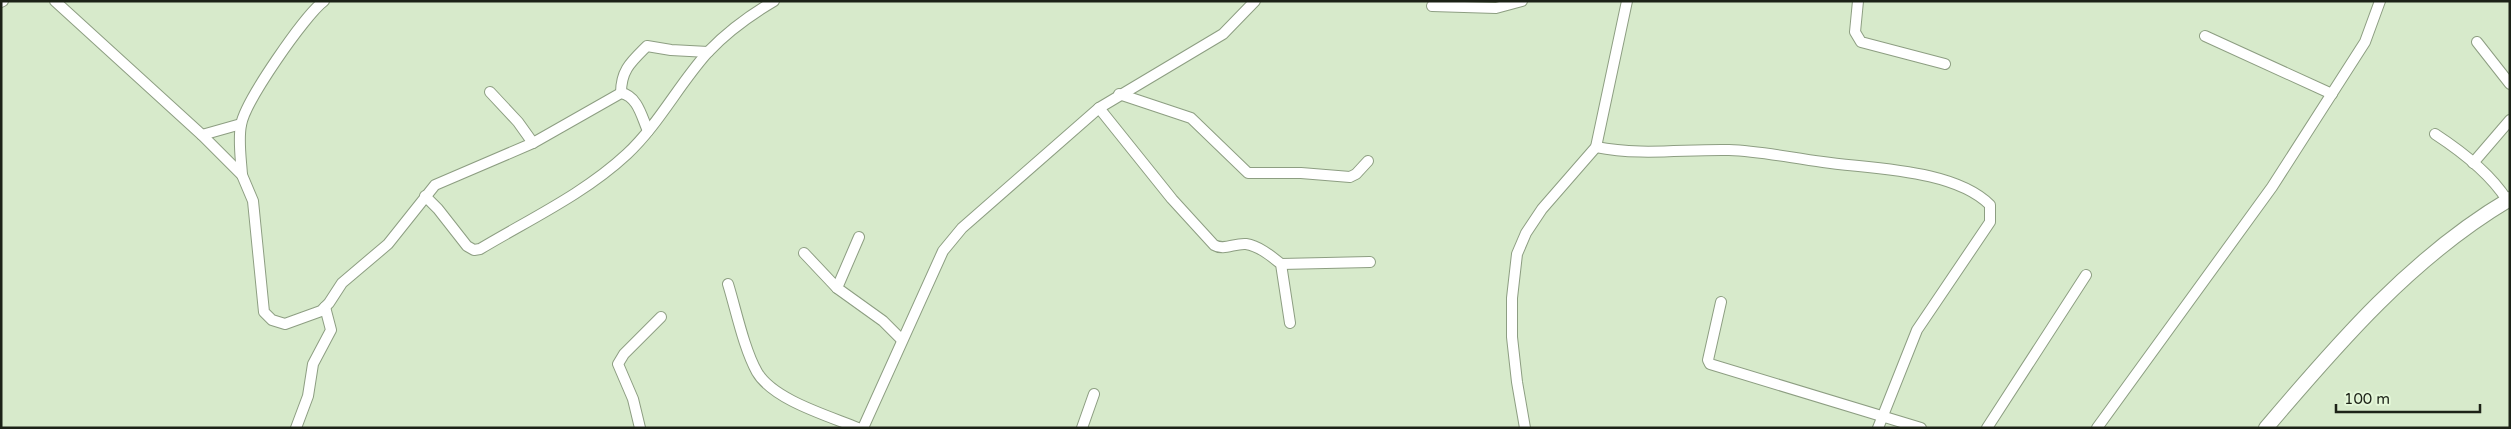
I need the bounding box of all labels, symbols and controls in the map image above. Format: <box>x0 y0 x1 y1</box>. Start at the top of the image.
scale bar <box>2336 382 2480 414</box>
text: 100 m <box>2344 390 2390 408</box>

